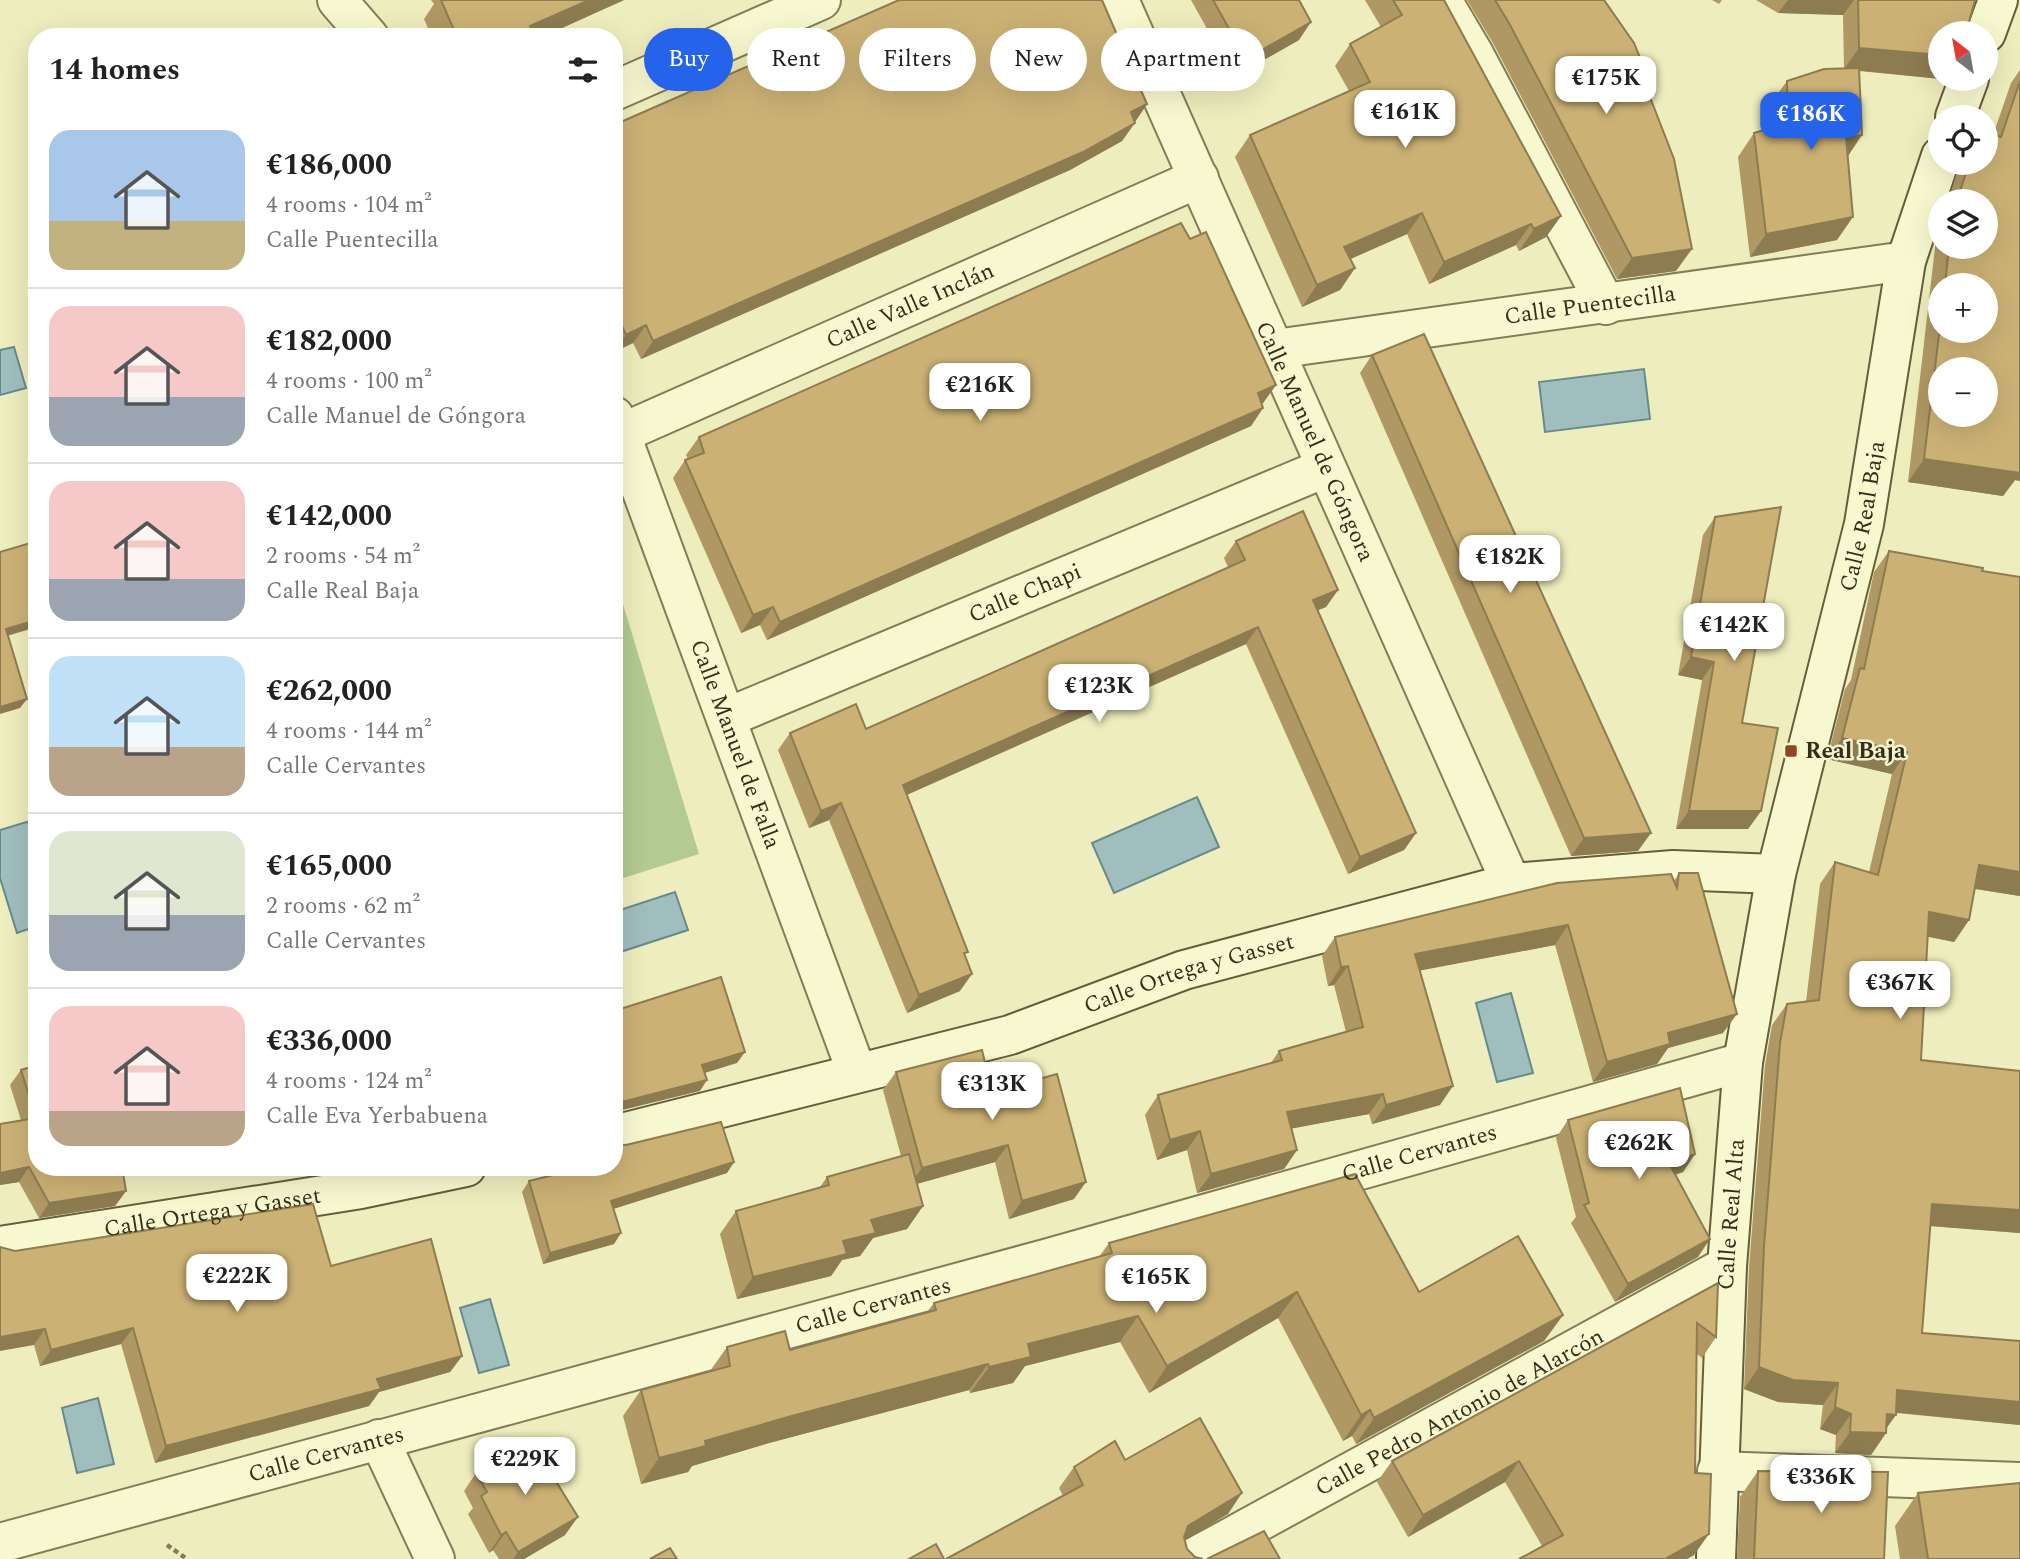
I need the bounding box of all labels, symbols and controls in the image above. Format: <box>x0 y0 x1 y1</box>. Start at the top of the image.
north arrow <box>1928 21 1998 91</box>
map controls <box>1928 21 1998 427</box>
chip: Buy <box>644 28 733 91</box>
chip: Rent <box>747 28 845 91</box>
chip: Filters <box>859 28 976 91</box>
chip: New <box>990 28 1087 91</box>
chip: Apartment <box>1101 28 1265 91</box>
text: 14 homes <box>49 47 180 93</box>
icon: filters <box>564 51 602 89</box>
pin: €175K <box>1557 57 1655 116</box>
text: €175K <box>1571 61 1641 96</box>
pin: €161K <box>1356 90 1454 150</box>
pin: €186K <box>1762 92 1860 152</box>
text: €161K <box>1370 95 1440 130</box>
text: €186K <box>1776 97 1846 132</box>
button: locate <box>1928 105 1998 175</box>
text: €186,000 <box>266 142 392 188</box>
icon: home <box>105 158 189 242</box>
text: 4 rooms · 104 m² <box>266 188 432 223</box>
button: layers <box>1928 189 1998 259</box>
text: Calle Puentecilla <box>266 223 439 258</box>
street label: Calle Valle Inclán <box>820 253 1000 358</box>
button: + <box>1928 273 1998 343</box>
street label: Calle Puentecilla <box>1502 276 1678 334</box>
street label: Calle Manuel de Góngora <box>1246 316 1384 567</box>
text: €182,000 <box>266 318 392 364</box>
icon: home <box>105 334 189 418</box>
button: − <box>1928 357 1998 427</box>
text: 4 rooms · 100 m² <box>266 364 432 399</box>
pin: €216K <box>931 364 1029 423</box>
text: €216K <box>945 368 1015 403</box>
text: Calle Manuel de Góngora <box>266 399 526 434</box>
street label: Calle Real Baja <box>1830 438 1895 595</box>
text: €142,000 <box>266 493 392 539</box>
icon: home <box>105 509 189 593</box>
pin: €182K <box>1461 536 1559 595</box>
text: 2 rooms · 54 m² <box>266 539 420 574</box>
text: €182K <box>1475 540 1545 575</box>
street label: Calle Chapi <box>963 554 1087 632</box>
text: Calle Real Baja <box>266 574 419 609</box>
pin: €142K <box>1685 604 1783 663</box>
text: €142K <box>1699 608 1769 643</box>
street label: Calle Manuel de Falla <box>681 635 790 854</box>
pin: €123K <box>1050 664 1148 724</box>
text: €262,000 <box>266 668 392 714</box>
text: €123K <box>1064 669 1134 704</box>
icon: home <box>105 684 189 768</box>
text: 4 rooms · 144 m² <box>266 714 432 749</box>
place label: Real Baja <box>1805 734 1906 769</box>
marker: Real Baja <box>1783 743 1799 759</box>
text: Calle Cervantes <box>266 749 426 784</box>
text: €165,000 <box>266 843 392 889</box>
icon: home <box>105 859 189 943</box>
text: 2 rooms · 62 m² <box>266 889 420 924</box>
text: Calle Cervantes <box>266 924 426 959</box>
street label: Calle Ortega y Gasset <box>1079 924 1298 1023</box>
pin: €367K <box>1851 962 1949 1021</box>
text: €367K <box>1865 966 1935 1001</box>
text: €336,000 <box>266 1018 392 1064</box>
icon: home <box>105 1034 189 1118</box>
pin: €313K <box>943 1062 1041 1122</box>
text: 4 rooms · 124 m² <box>266 1064 432 1099</box>
text: €313K <box>957 1067 1027 1102</box>
text: Calle Eva Yerbabuena <box>266 1099 488 1134</box>
street label: Calle Cervantes <box>1338 1115 1501 1192</box>
pin: €262K <box>1590 1122 1688 1181</box>
text: €262K <box>1604 1126 1674 1161</box>
street label: Calle Real Alta <box>1709 1137 1754 1291</box>
street label: Calle Ortega y Gasset <box>101 1178 323 1247</box>
pin: €222K <box>188 1254 286 1314</box>
pin: €165K <box>1107 1256 1205 1315</box>
text: €222K <box>202 1259 272 1294</box>
text: €165K <box>1121 1260 1191 1295</box>
street label: Calle Cervantes <box>791 1268 955 1344</box>
street label: Calle Pedro Antonio de Alarcón <box>1309 1319 1610 1505</box>
street label: Calle Cervantes <box>244 1416 408 1492</box>
pin: €229K <box>476 1438 574 1497</box>
text: €229K <box>490 1442 560 1477</box>
pin: €336K <box>1772 1456 1870 1515</box>
text: €336K <box>1786 1460 1856 1495</box>

